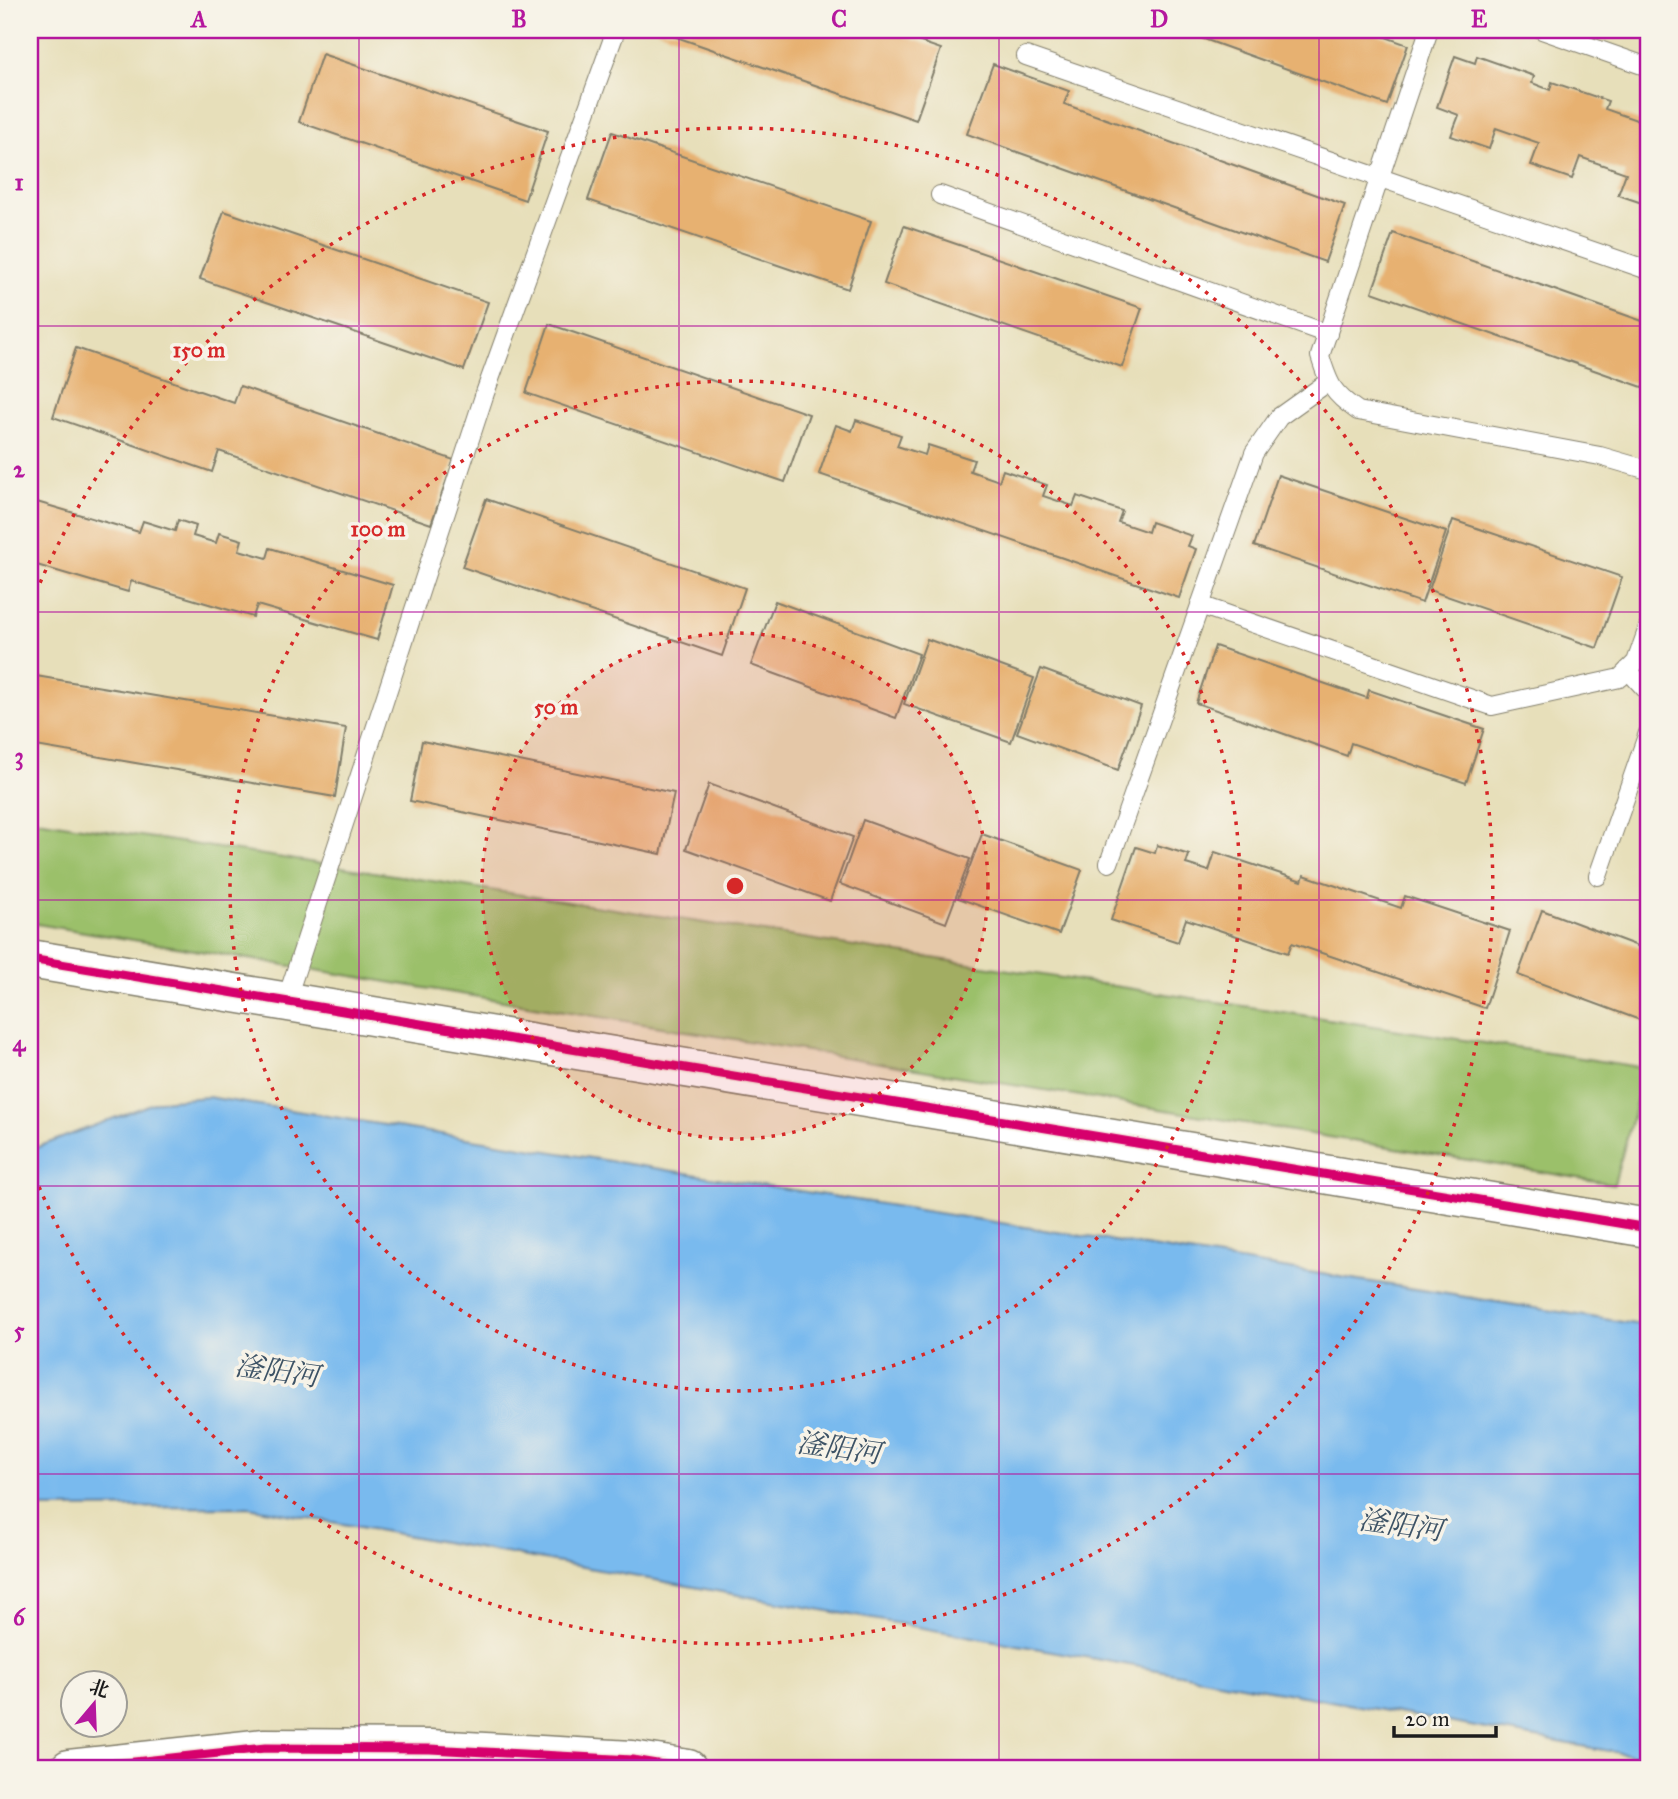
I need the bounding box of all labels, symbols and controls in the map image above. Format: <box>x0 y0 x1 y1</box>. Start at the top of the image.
text: A <box>189 5 207 33</box>
text: B <box>511 5 527 33</box>
text: C <box>831 5 847 33</box>
text: D <box>1150 5 1168 33</box>
text: E <box>1471 5 1488 33</box>
text: 1 <box>14 168 24 196</box>
text: 150 m <box>173 337 225 363</box>
text: 2 <box>13 455 25 483</box>
text: 100 m <box>351 516 406 542</box>
text: 50 m <box>534 694 578 720</box>
text: 3 <box>14 742 24 771</box>
centre of rings <box>723 874 747 898</box>
text: 4 <box>13 1029 27 1057</box>
text: 5 <box>14 1316 25 1344</box>
water label: 滏阳河 <box>233 1348 326 1395</box>
water label: 滏阳河 <box>795 1425 888 1472</box>
water label: 滏阳河 <box>1357 1502 1450 1549</box>
text: 6 <box>13 1603 26 1631</box>
north arrow <box>60 1670 130 1740</box>
text: 北 <box>87 1674 112 1702</box>
scale bar <box>1394 1694 1496 1738</box>
text: 20 m <box>1405 1706 1450 1732</box>

